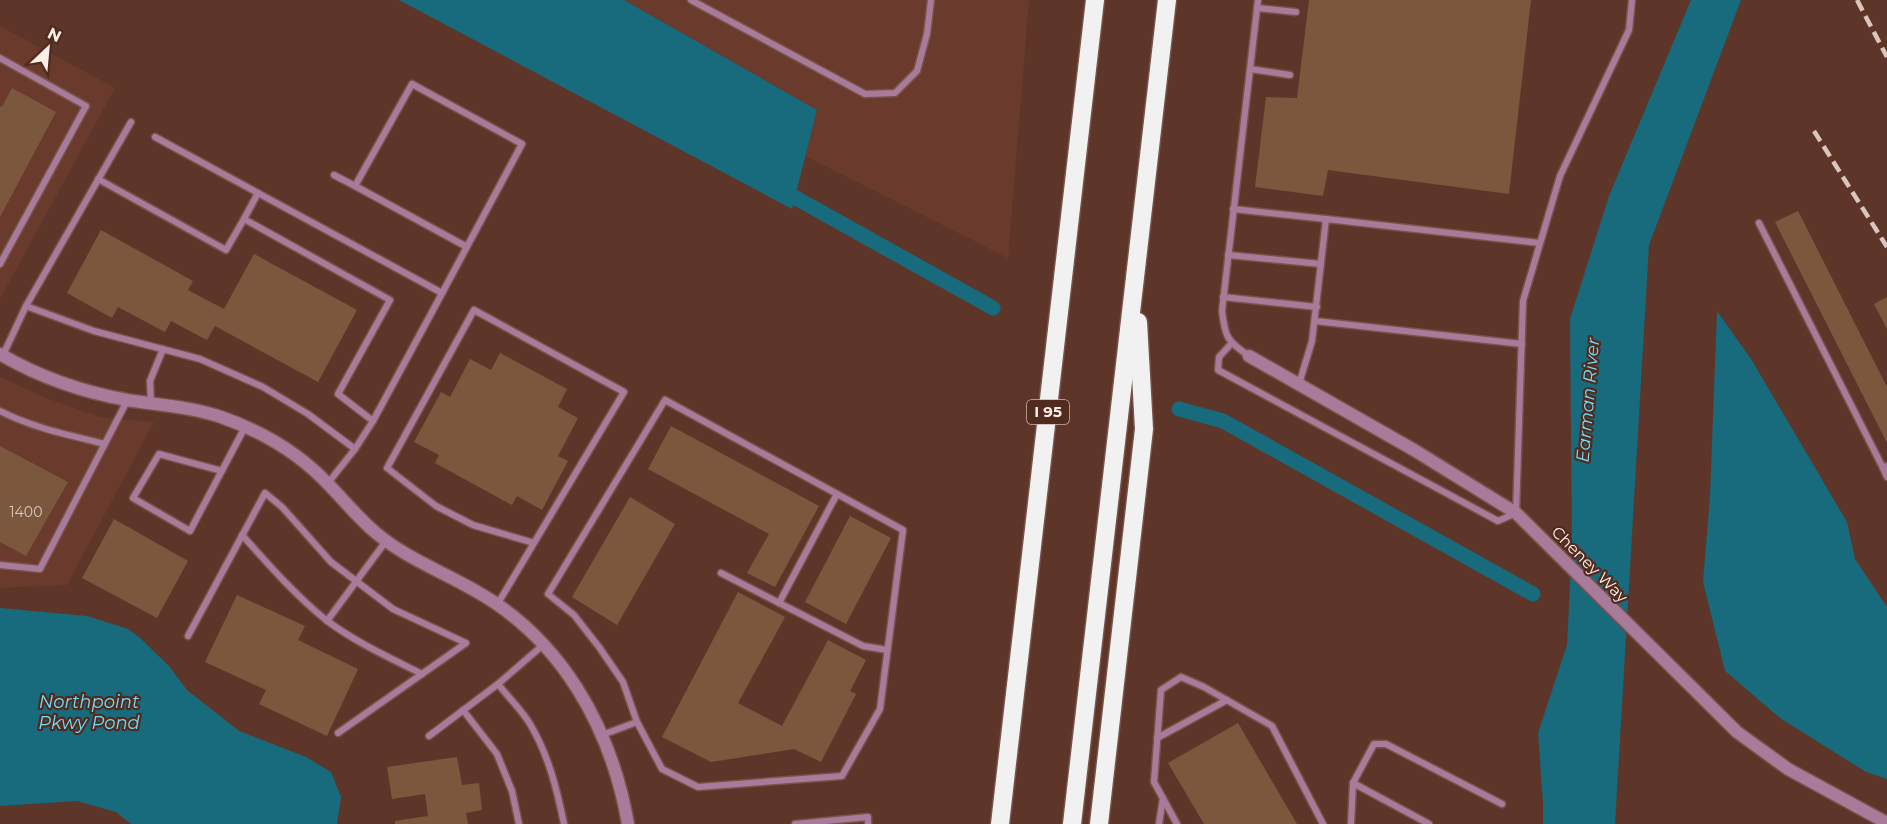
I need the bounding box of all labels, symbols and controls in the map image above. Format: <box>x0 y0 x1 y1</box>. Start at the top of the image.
north arrow <box>18 18 78 78</box>
text: N <box>44 24 64 46</box>
water label: Earman River <box>1572 336 1604 463</box>
road number: I 95 <box>1027 400 1069 424</box>
house number: 1400 <box>10 503 42 521</box>
street label: Cheney Way <box>1548 522 1632 607</box>
water label: Northpoint Pkwy Pond <box>38 691 141 734</box>

